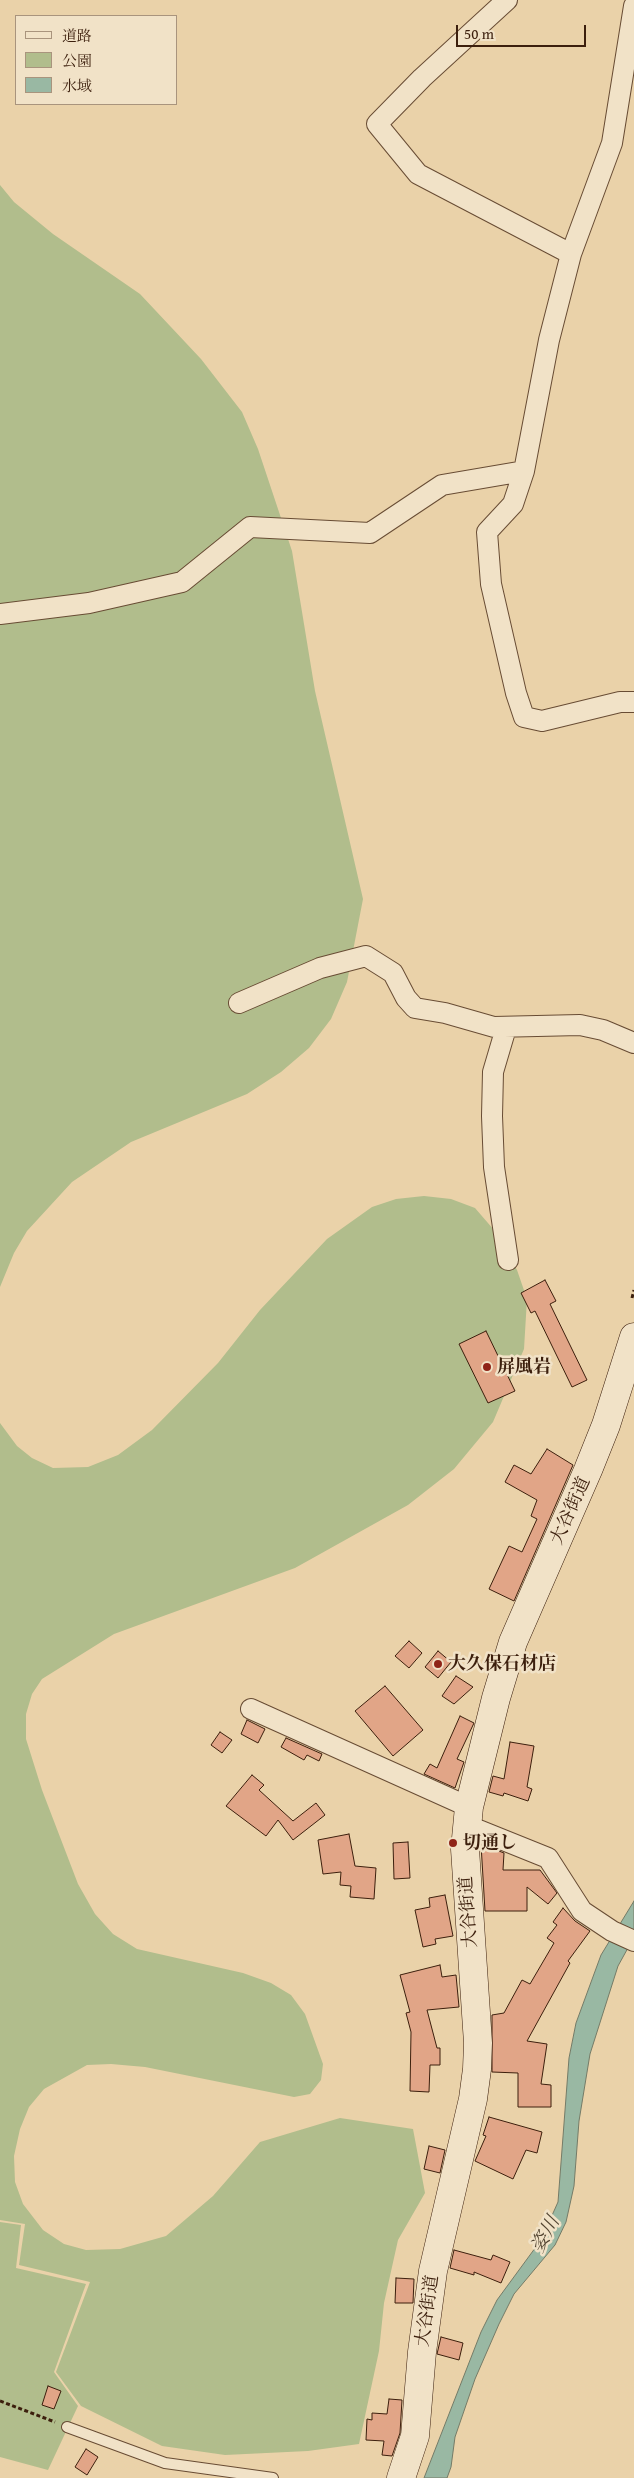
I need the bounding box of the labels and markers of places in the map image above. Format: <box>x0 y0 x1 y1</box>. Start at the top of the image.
place label: 屏風岩 <box>497 1356 551 1378</box>
marker: 屏風岩 <box>481 1361 493 1373</box>
place label: 大久保石材店 <box>448 1653 556 1675</box>
marker: 大久保石材店 <box>432 1658 444 1670</box>
place label: 切通し <box>463 1832 517 1854</box>
marker: 切通し <box>447 1837 459 1849</box>

